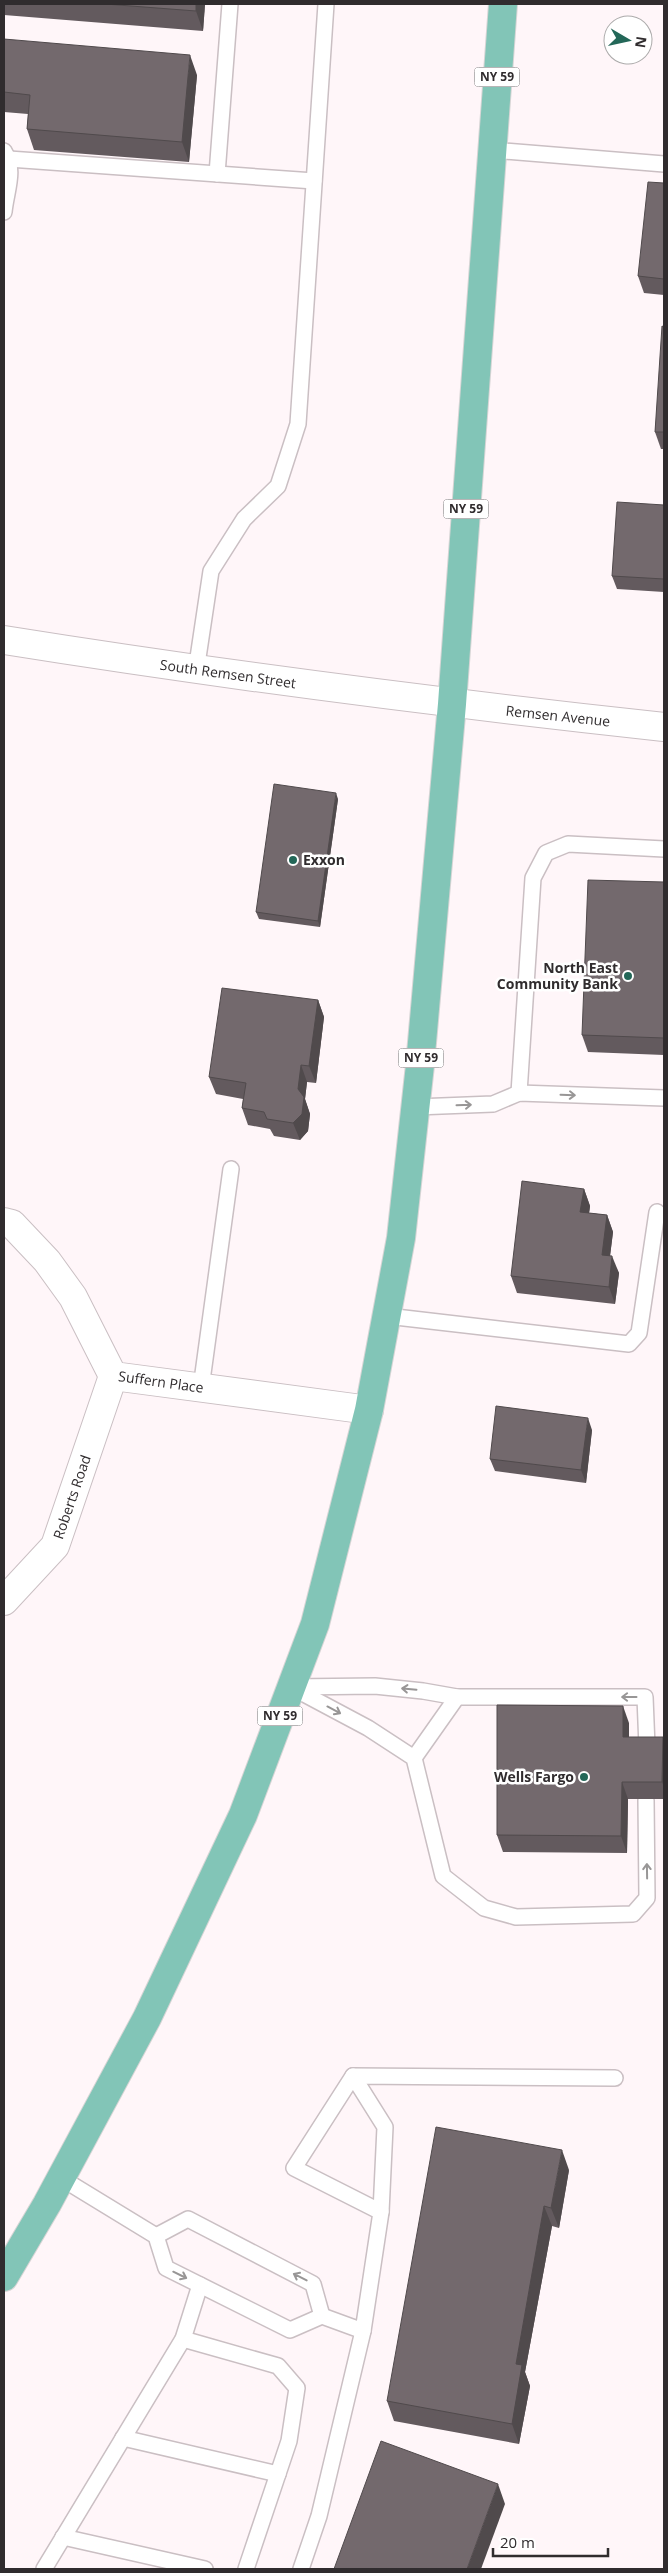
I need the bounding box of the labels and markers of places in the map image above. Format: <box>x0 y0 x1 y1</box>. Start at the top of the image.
place label: Exxon <box>303 850 345 869</box>
marker: Exxon <box>287 854 299 866</box>
place label: North East Community Bank <box>497 958 618 993</box>
marker: North East Community Bank <box>622 970 634 982</box>
place label: Wells Fargo <box>494 1767 574 1786</box>
marker: Wells Fargo <box>578 1771 590 1783</box>

